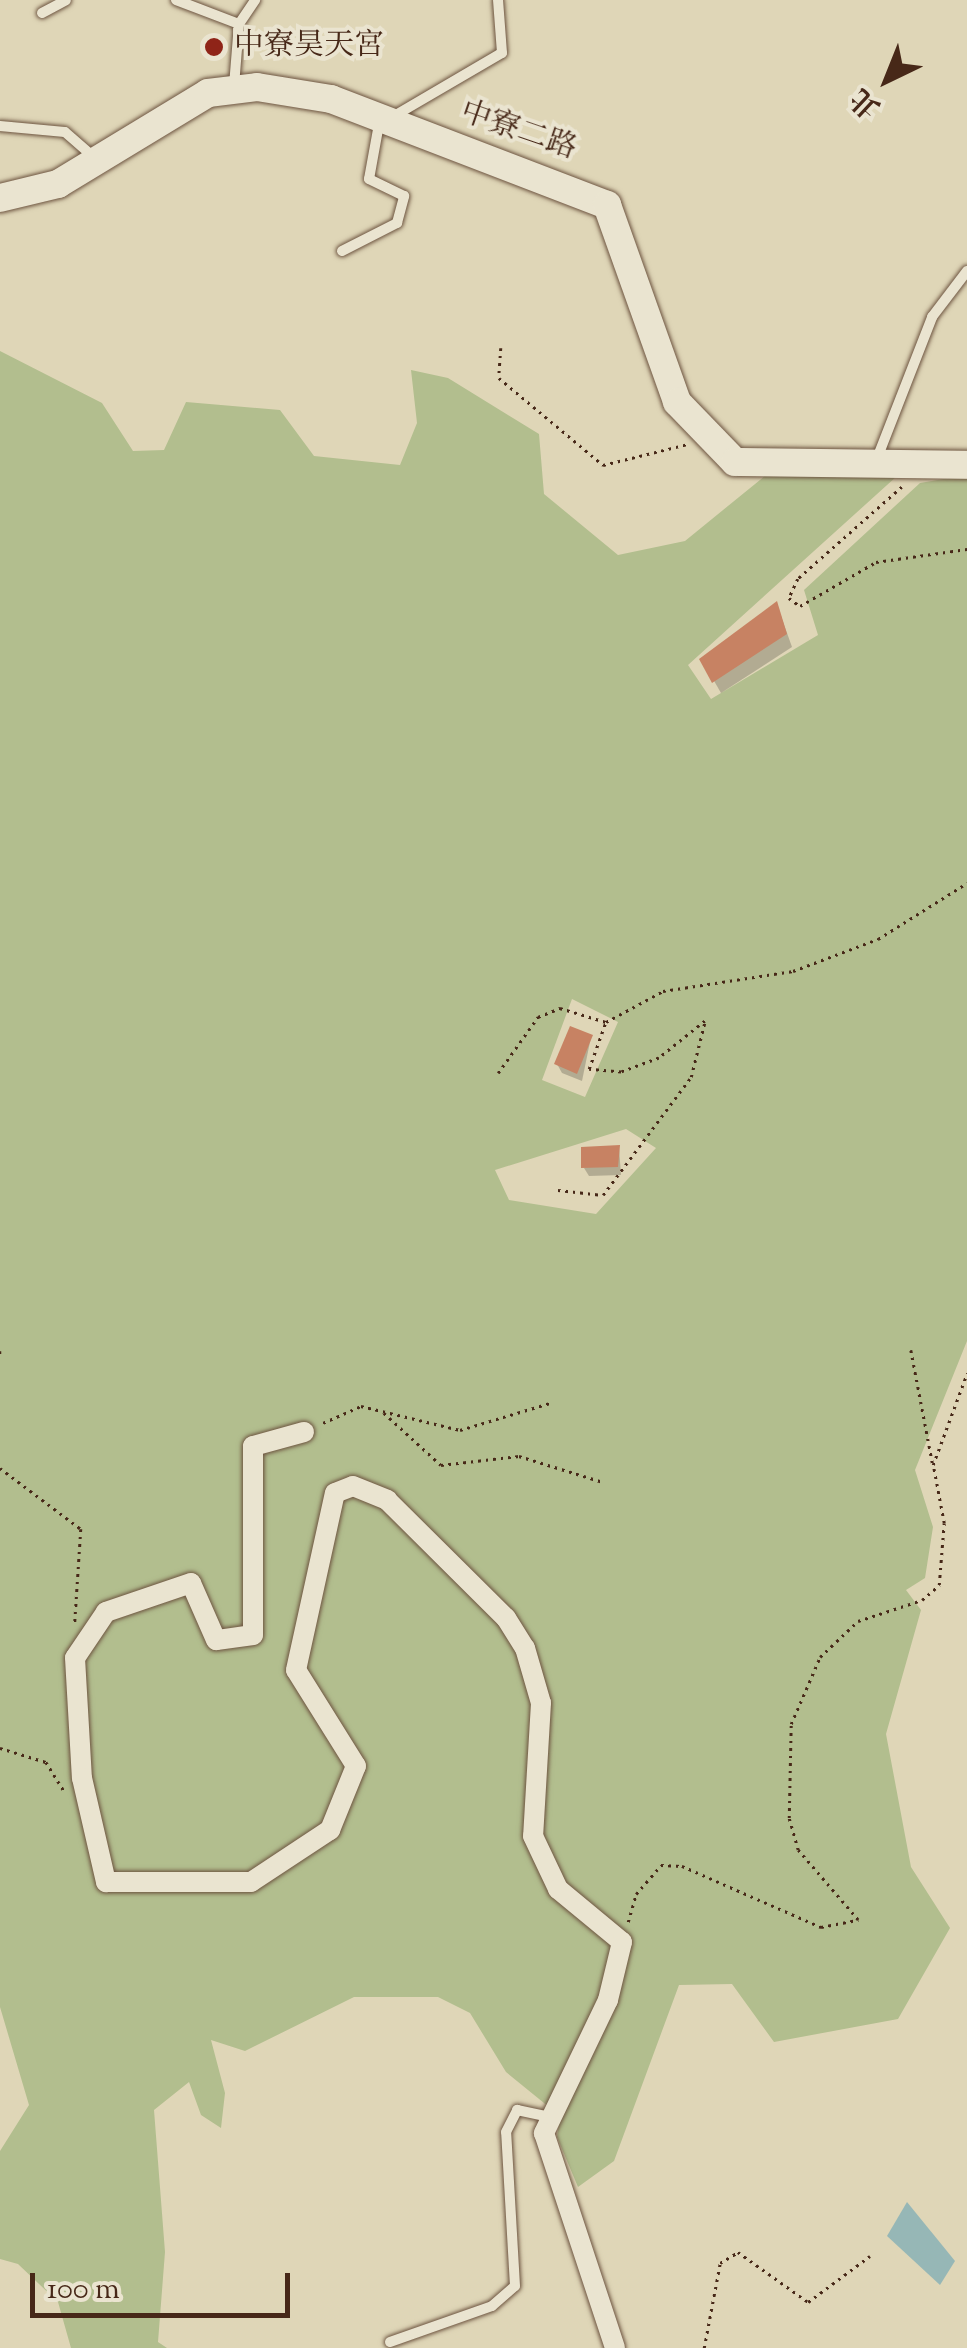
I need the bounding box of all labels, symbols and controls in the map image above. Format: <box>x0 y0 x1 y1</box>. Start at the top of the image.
place label: 中寮昊天宮 <box>234 29 384 65</box>
north arrow <box>837 30 937 130</box>
marker: 中寮昊天宮 <box>203 36 225 58</box>
text: 北 <box>843 78 890 126</box>
street label: 中寮二路 <box>455 95 581 169</box>
scale bar <box>35 2253 295 2315</box>
text: 100 m <box>47 2269 120 2312</box>

